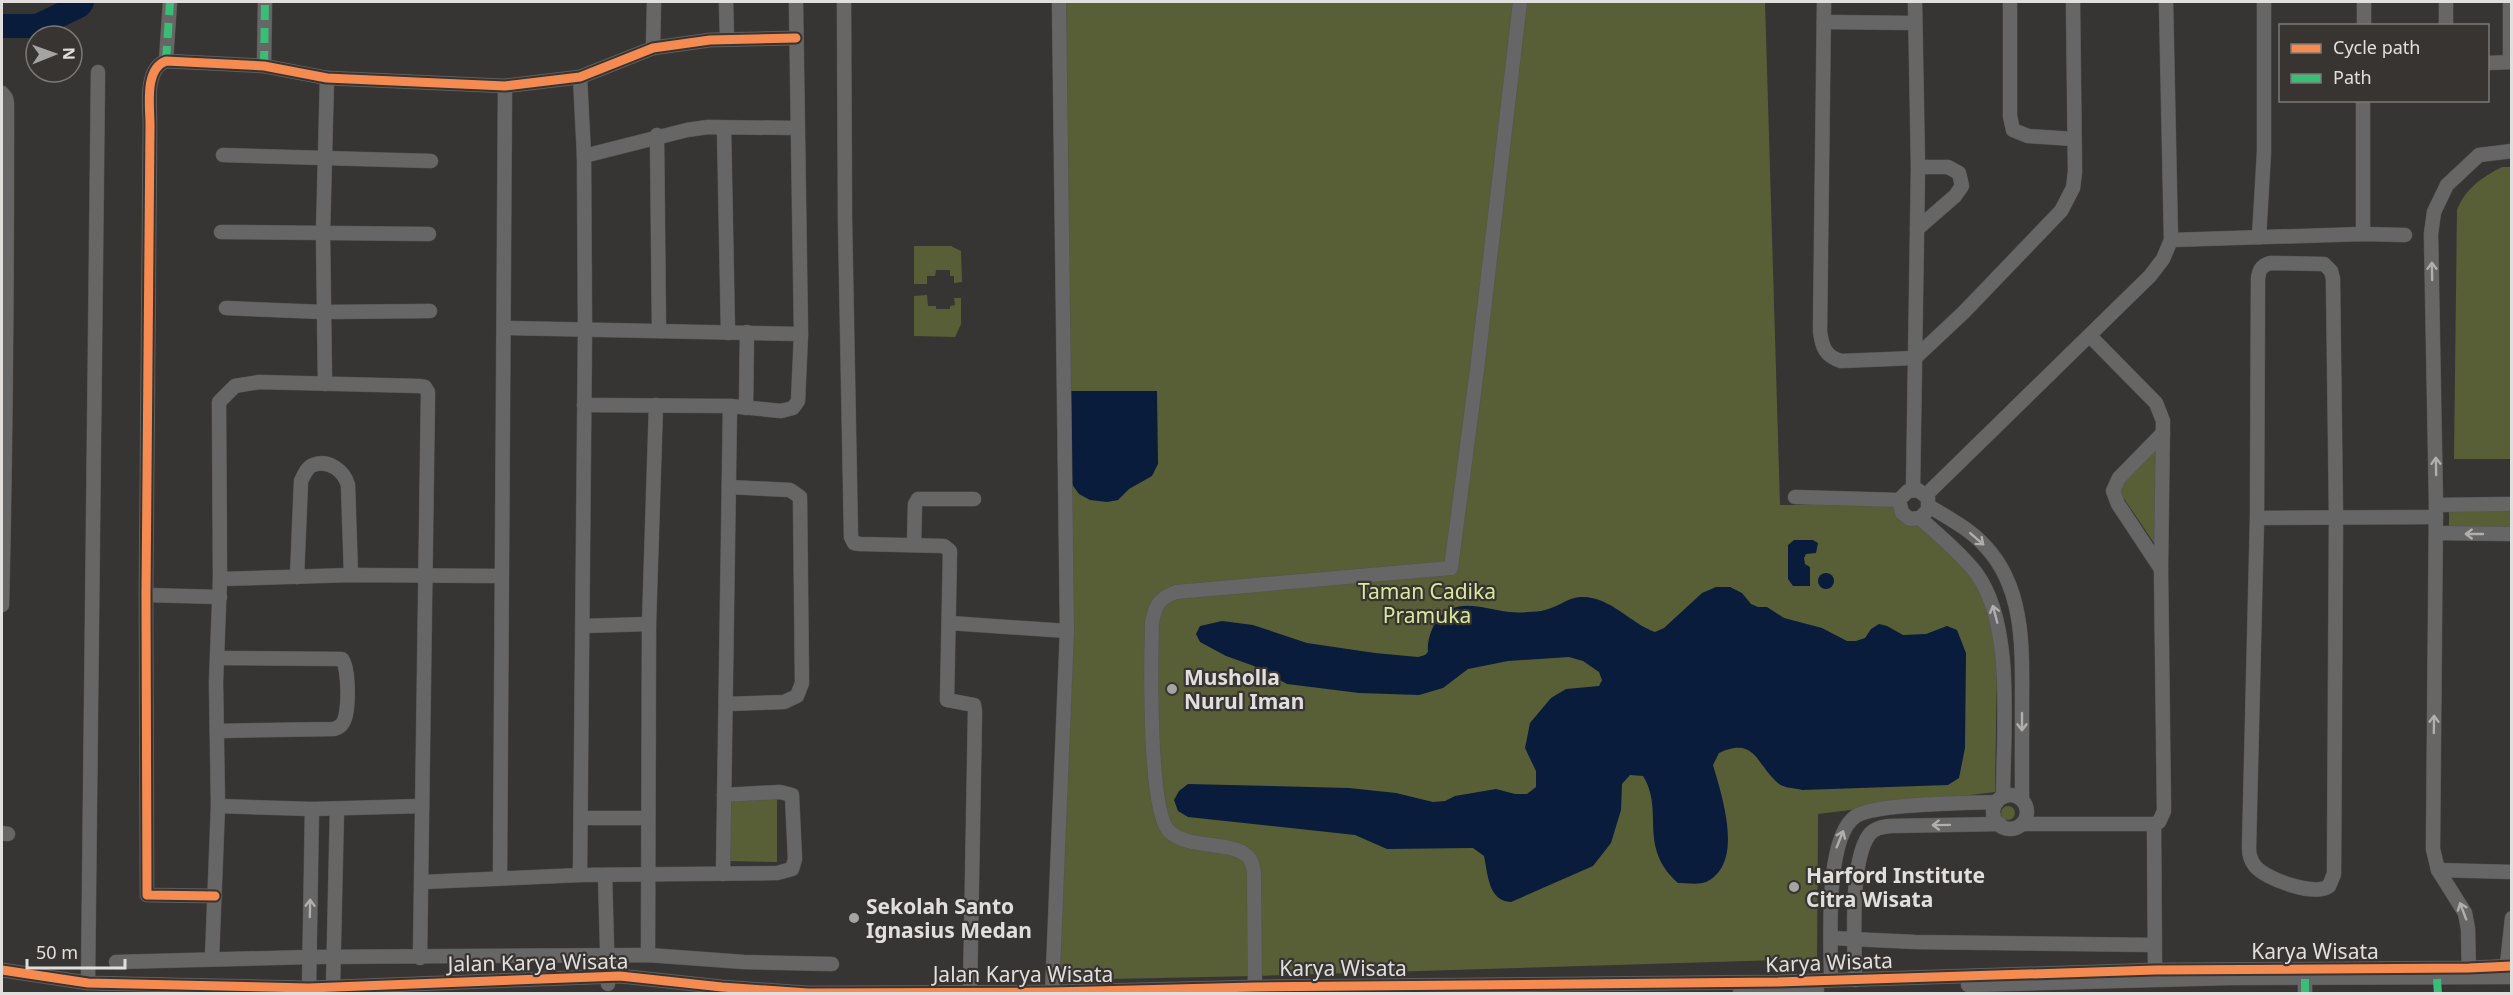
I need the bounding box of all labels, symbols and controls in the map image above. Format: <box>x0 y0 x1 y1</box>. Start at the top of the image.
north arrow <box>24 24 84 84</box>
legend <box>2279 24 2489 102</box>
text: Cycle path <box>2333 35 2420 59</box>
text: N <box>58 47 80 60</box>
text: Path <box>2333 65 2372 89</box>
one-way arrow <box>2426 262 2438 282</box>
one-way arrow <box>2430 456 2441 476</box>
one-way arrow <box>2464 528 2484 540</box>
one-way arrow <box>1969 532 1984 546</box>
park label: Taman Cadika Pramuka <box>1358 577 1496 629</box>
one-way arrow <box>1988 604 2000 623</box>
place label: Musholla Nurul Iman <box>1184 663 1304 715</box>
marker: Musholla Nurul Iman <box>1165 682 1179 696</box>
one-way arrow <box>2016 711 2028 731</box>
one-way arrow <box>2428 714 2440 734</box>
one-way arrow <box>1932 819 1952 831</box>
one-way arrow <box>1835 830 1846 848</box>
place label: Harford Institute Citra Wisata <box>1806 861 1985 913</box>
marker: Harford Institute Citra Wisata <box>1787 880 1801 894</box>
place label: Sekolah Santo Ignasius Medan <box>866 892 1032 944</box>
one-way arrow <box>304 899 316 919</box>
one-way arrow <box>2457 902 2468 921</box>
marker: Sekolah Santo Ignasius Medan <box>847 911 861 925</box>
scale bar <box>27 932 124 970</box>
street label: Karya Wisata <box>2251 937 2379 965</box>
text: 50 m <box>36 940 78 964</box>
street label: Jalan Karya Wisata <box>445 946 629 978</box>
street label: Karya Wisata <box>1765 946 1893 978</box>
street label: Karya Wisata <box>1279 954 1407 982</box>
street label: Jalan Karya Wisata <box>931 960 1113 988</box>

